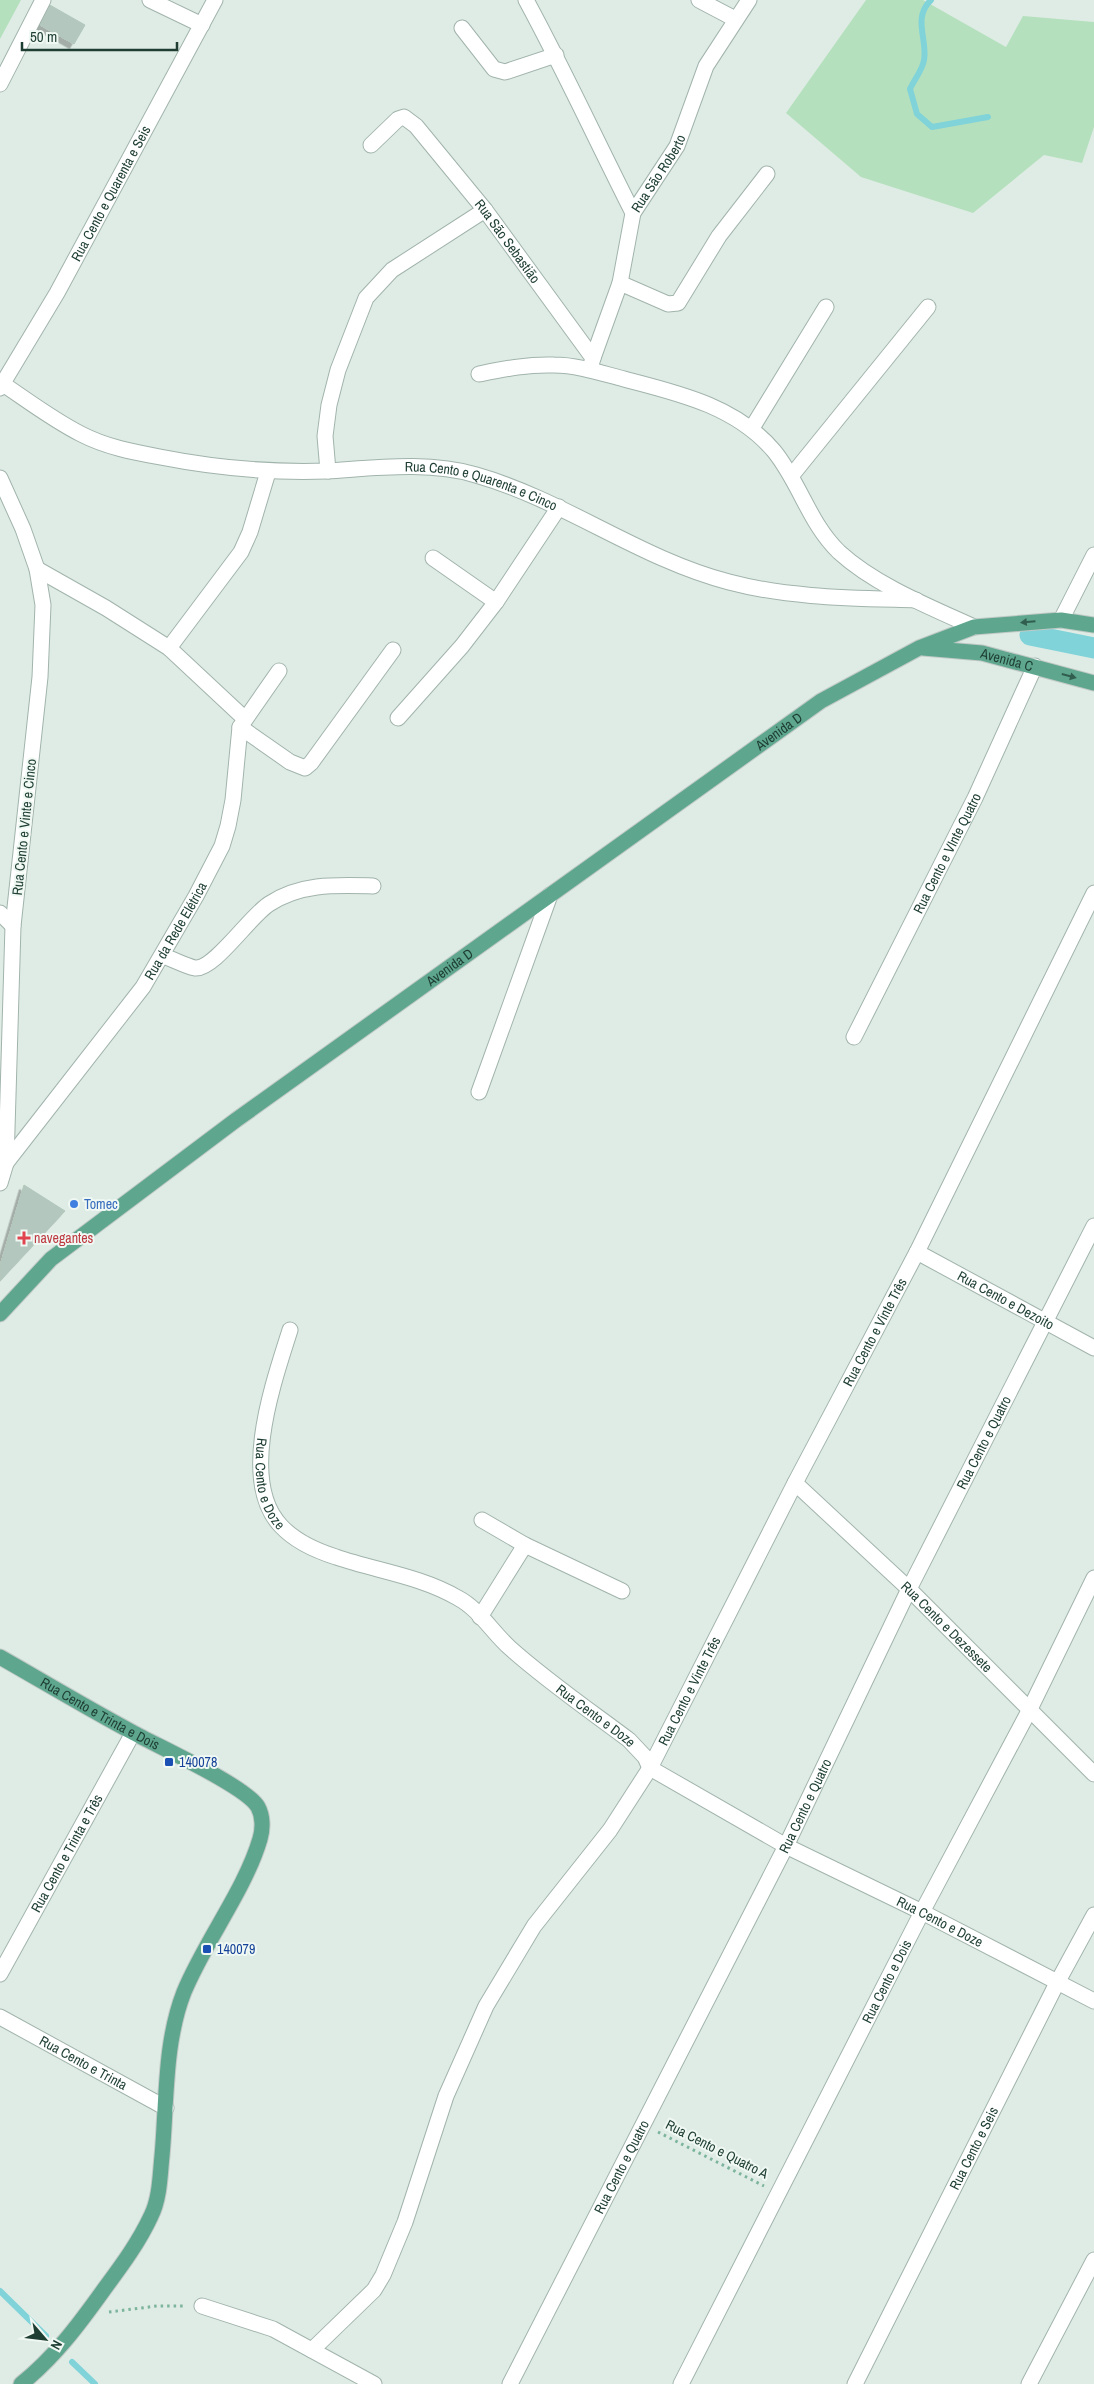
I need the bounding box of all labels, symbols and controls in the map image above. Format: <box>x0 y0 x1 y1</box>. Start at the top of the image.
scale bar <box>22 20 178 52</box>
text: 50 m <box>30 26 57 47</box>
street label: Rua Cento e Quarenta e Seis <box>67 122 155 264</box>
street label: Rua São Roberto <box>627 132 689 216</box>
street label: Rua São Sebastião <box>471 195 544 287</box>
street label: Rua Cento e Quarenta e Cinco <box>405 458 560 515</box>
one-way arrow <box>1020 619 1036 627</box>
street label: Avenida C <box>978 644 1035 675</box>
one-way arrow <box>1062 672 1077 680</box>
street label: Avenida D <box>751 708 806 755</box>
street label: Rua Cento e Vinte e Cinco <box>8 758 40 896</box>
street label: Rua Cento e VInte Quatro <box>909 790 985 917</box>
street label: Rua da Rede Elétrica <box>140 878 211 983</box>
street label: Avenida D <box>422 944 476 991</box>
place label: Tomec <box>84 1195 118 1213</box>
marker: Tomec <box>68 1198 80 1210</box>
place label: navegantes <box>34 1229 94 1247</box>
marker: navegantes <box>18 1232 30 1244</box>
street label: Rua Cento e Dezoito <box>954 1267 1057 1334</box>
street label: Rua Cento e Vinte Três <box>839 1275 911 1389</box>
street label: Rua Cento e Quatro <box>952 1393 1015 1492</box>
street label: Rua Cento e Doze <box>252 1437 289 1533</box>
street label: Rua Cento e Dezessete <box>897 1577 996 1676</box>
street label: Rua Cento e Vinte Três <box>654 1633 724 1749</box>
street label: Rua Cento e Trinta e Dois <box>37 1673 163 1754</box>
street label: Rua Cento e Doze <box>552 1680 640 1751</box>
place label: 140078 <box>179 1753 217 1771</box>
marker: 140078 <box>163 1756 175 1768</box>
street label: Rua Cento e Quatro <box>775 1756 835 1856</box>
street label: Rua Cento e Trinta e Três <box>27 1791 107 1915</box>
street label: Rua Cento e Doze <box>894 1892 986 1951</box>
street label: Rua Cento e Dois <box>858 1936 915 2026</box>
place label: 140079 <box>217 1940 255 1958</box>
marker: 140079 <box>201 1943 213 1955</box>
street label: Rua Cento e Trinta <box>36 2031 131 2094</box>
street label: Rua Cento e Seis <box>945 2103 1002 2193</box>
street label: Rua Cento e Quatro A <box>663 2115 772 2183</box>
street label: Rua Cento e Quatro <box>590 2117 653 2217</box>
north arrow <box>20 2314 70 2364</box>
text: N <box>47 2337 66 2353</box>

